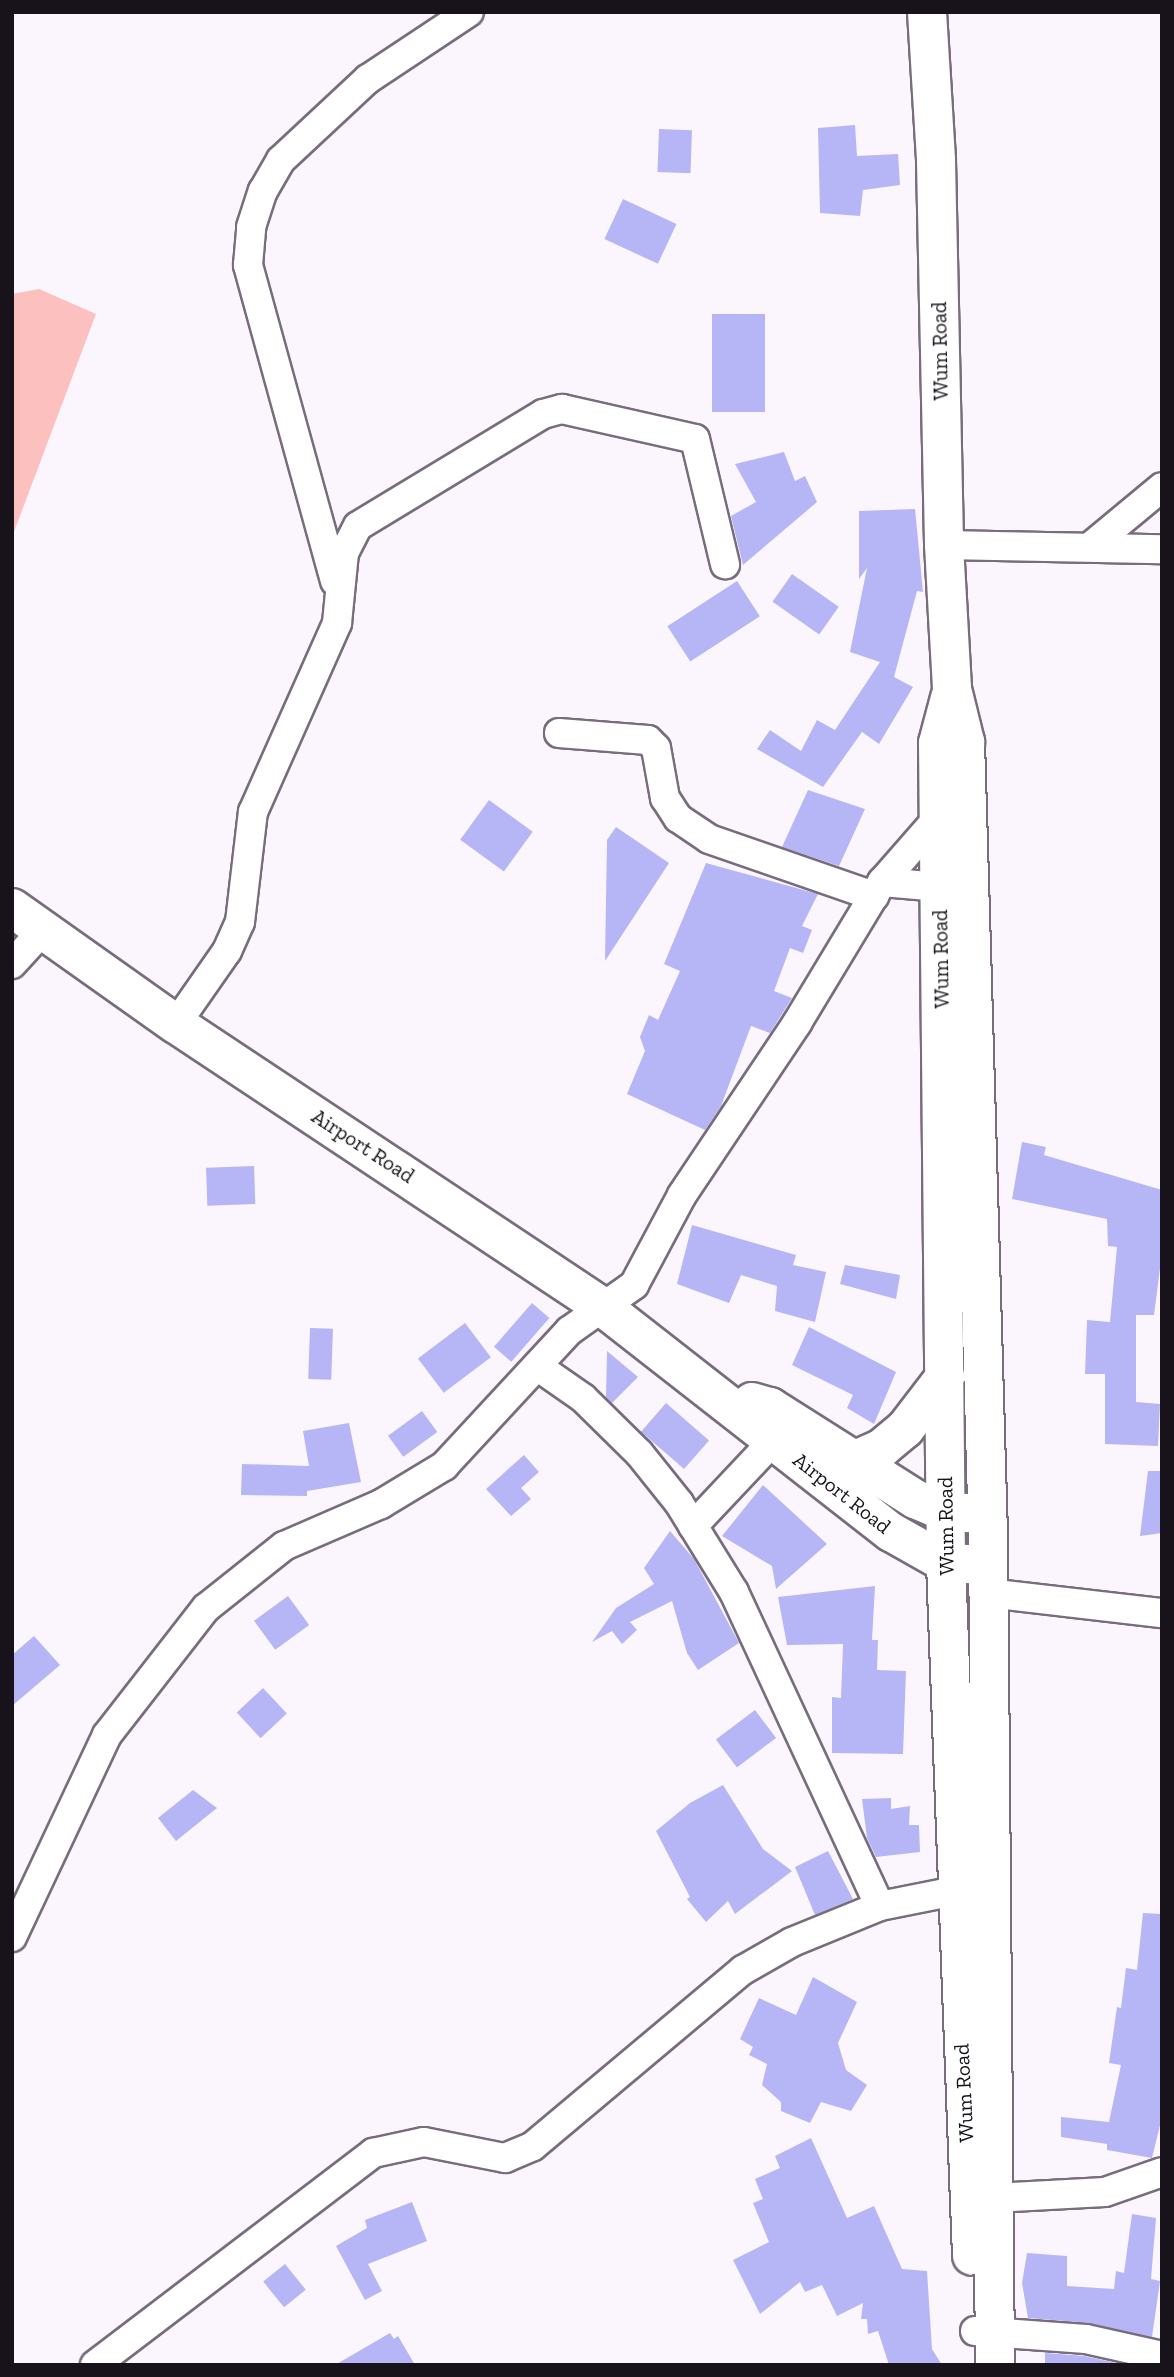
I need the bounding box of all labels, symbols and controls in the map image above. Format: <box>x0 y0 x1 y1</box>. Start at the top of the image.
street label: Wum Road <box>927 301 953 401</box>
street label: Wum Road <box>928 909 954 1009</box>
street label: Airport Road <box>307 1104 419 1188</box>
street label: Airport Road <box>788 1447 896 1539</box>
street label: Wum Road <box>933 1476 959 1576</box>
street label: Wum Road <box>949 2043 979 2143</box>

